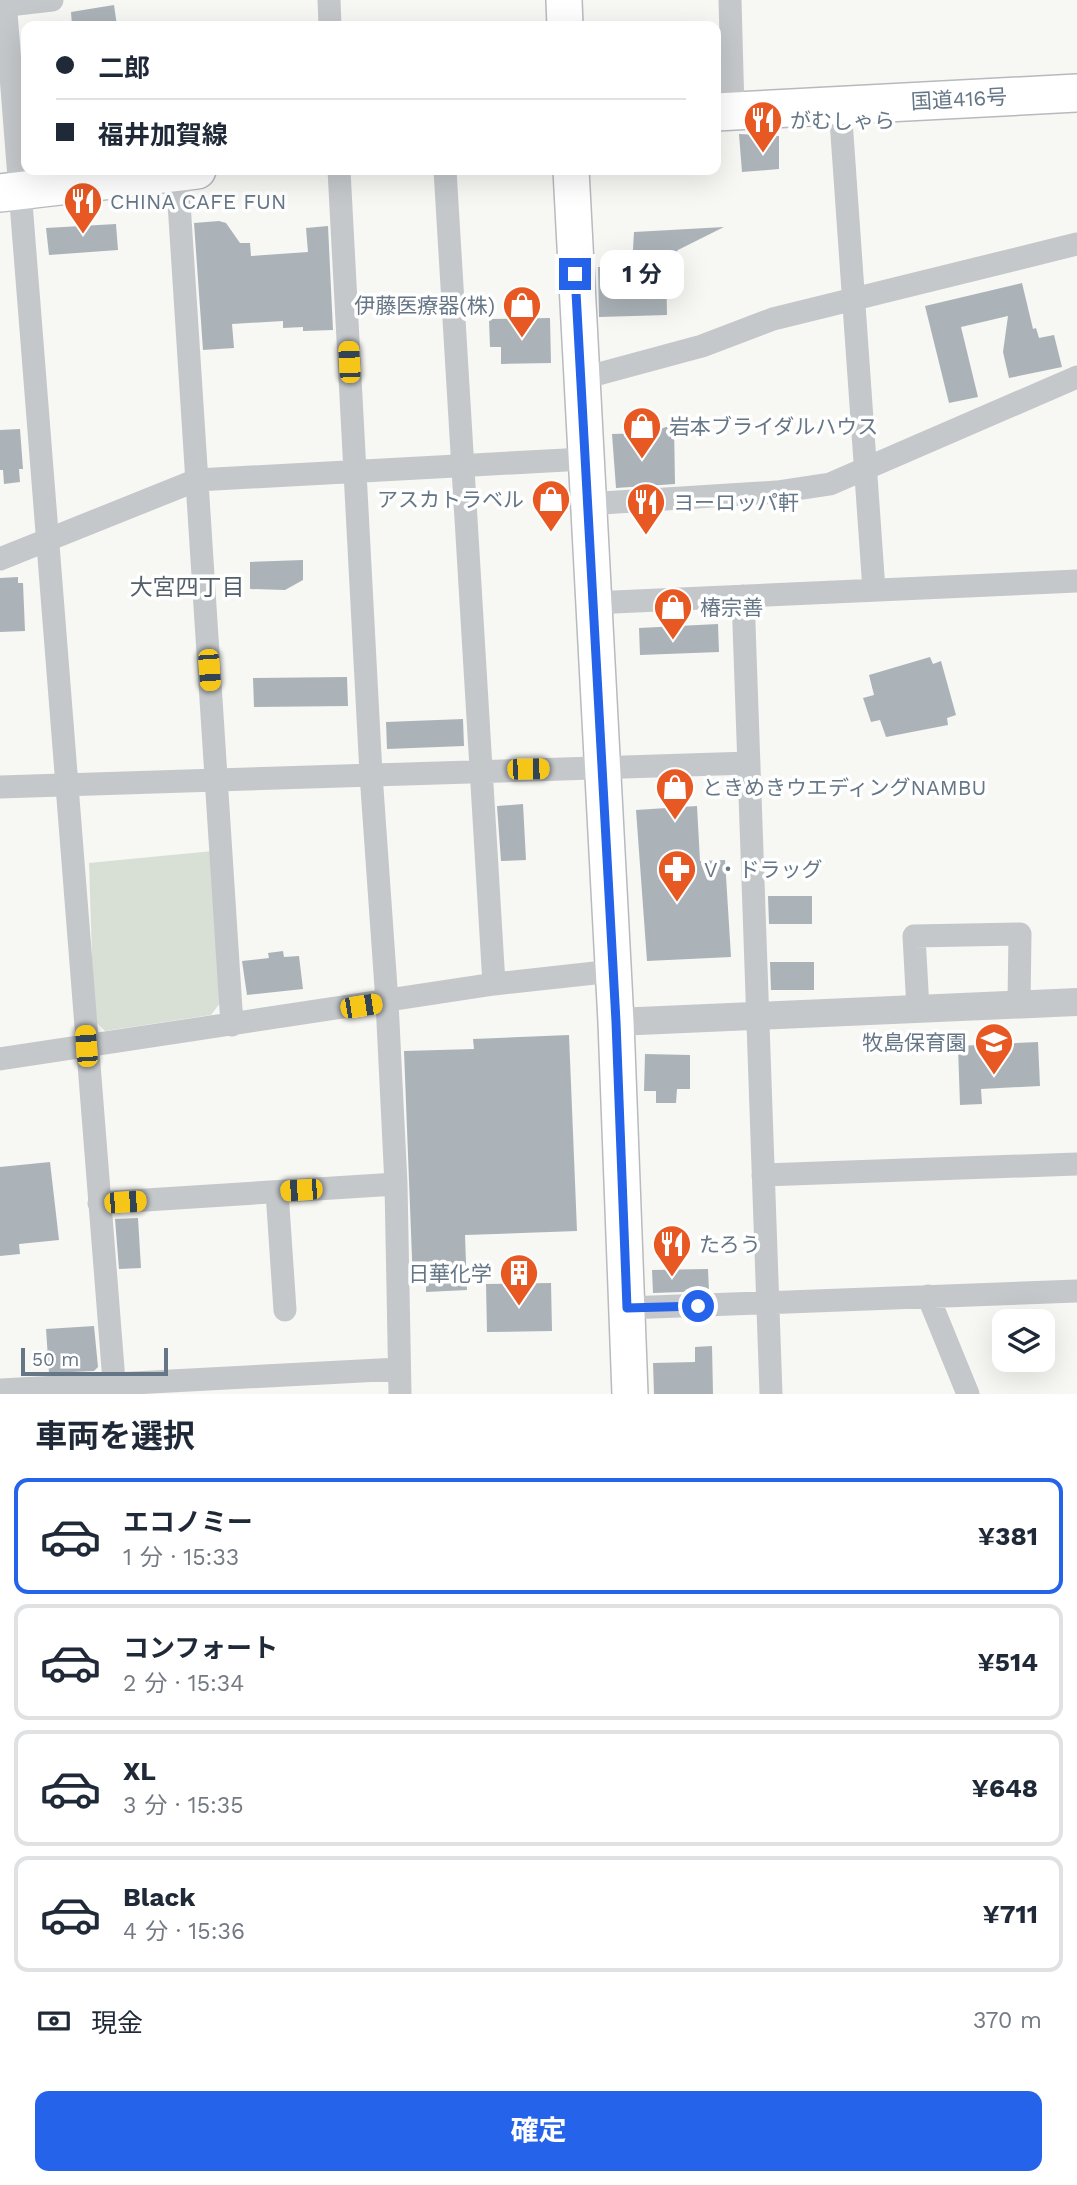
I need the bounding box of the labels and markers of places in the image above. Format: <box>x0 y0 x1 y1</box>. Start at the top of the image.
restaurant icon: がむしゃら <box>742 99 784 154</box>
place label: がむしゃら <box>790 108 895 133</box>
restaurant icon: CHINA CAFE FUN <box>62 180 104 235</box>
place label: CHINA CAFE FUN <box>110 189 286 214</box>
shop icon: 伊藤医療器(株) <box>501 284 543 339</box>
place label: 伊藤医療器(株) <box>354 293 495 318</box>
shop icon: 岩本ブライダルハウス <box>621 405 663 460</box>
place label: 岩本ブライダルハウス <box>669 414 878 439</box>
shop icon: アスカトラベル <box>530 478 572 533</box>
restaurant icon: ヨーロッパ軒 <box>625 481 667 536</box>
place label: アスカトラベル <box>377 487 524 512</box>
place label: ヨーロッパ軒 <box>673 490 799 515</box>
shop icon: 椿宗善 <box>652 586 694 641</box>
place label: 椿宗善 <box>700 595 763 620</box>
shop icon: ときめきウエディングNAMBU <box>654 766 696 821</box>
place label: ときめきウエディングNAMBU <box>702 775 986 800</box>
pharmacy icon: V・ドラッグ <box>656 848 698 903</box>
place label: V・ドラッグ <box>704 857 823 882</box>
school or university icon: 牧島保育園 <box>973 1021 1015 1076</box>
place label: 牧島保育園 <box>862 1030 967 1055</box>
restaurant icon: たろう <box>651 1223 693 1278</box>
place label: たろう <box>699 1232 761 1257</box>
building icon: 日華化学 <box>498 1252 540 1307</box>
place label: 日華化学 <box>408 1261 492 1286</box>

